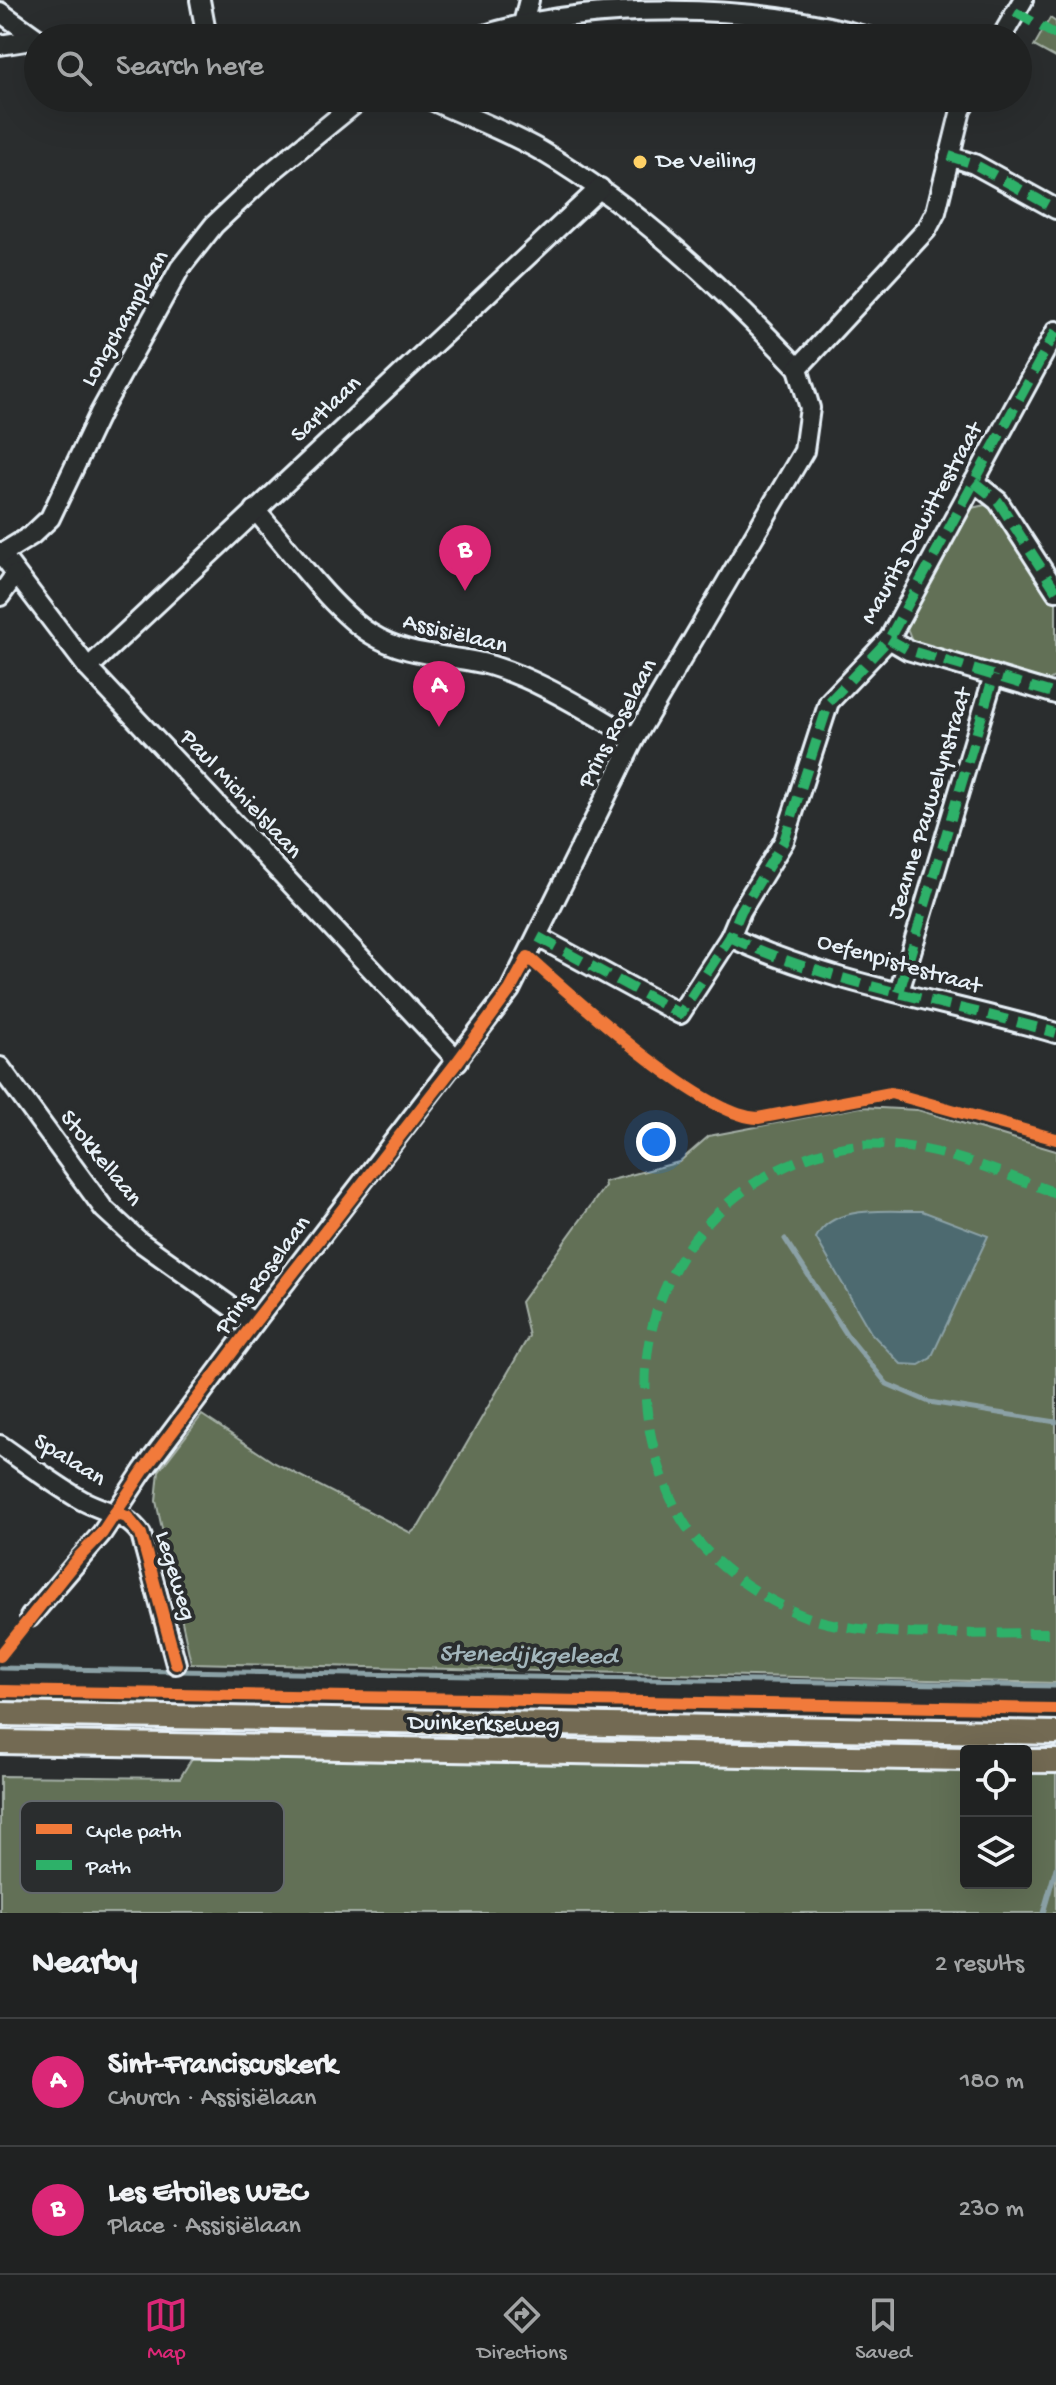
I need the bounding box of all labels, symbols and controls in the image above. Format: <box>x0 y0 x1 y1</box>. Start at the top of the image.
search box <box>24 24 1032 112</box>
icon: search <box>52 46 96 90</box>
text: Search here <box>116 51 264 86</box>
place label: De Veiling <box>654 148 756 177</box>
marker: De Veiling <box>631 153 649 171</box>
street label: Longchamplaan <box>75 245 177 392</box>
street label: Sartlaan <box>286 370 369 450</box>
street label: Maurits Dewittestraat <box>855 416 992 630</box>
pin: B <box>439 525 491 591</box>
street label: Assisiëlaan <box>400 608 511 662</box>
street label: Prins Roselaan <box>572 654 666 795</box>
pin: A <box>413 661 465 727</box>
street label: Jeanne Pauwelynstraat <box>882 683 981 923</box>
street label: Paul Michielslaan <box>172 723 308 866</box>
street label: Oefenpistestraat <box>813 928 987 1003</box>
street label: Stokkellaan <box>52 1105 148 1214</box>
your location <box>636 1122 676 1162</box>
street label: Prins Roselaan <box>209 1210 319 1342</box>
street label: Spalaan <box>28 1428 111 1495</box>
street label: Legeweg <box>147 1528 201 1624</box>
water label: Stenedijkgeleed <box>439 1640 620 1674</box>
street label: Duinkerkseweg <box>406 1709 560 1741</box>
map controls <box>960 1745 1032 1889</box>
button: locate <box>960 1745 1032 1817</box>
legend <box>20 1801 284 1893</box>
button: layers <box>960 1817 1032 1889</box>
text: Cycle path <box>86 1820 182 1846</box>
text: Path <box>85 1856 131 1882</box>
text: Nearby <box>32 1945 137 1985</box>
text: 2 results <box>935 1950 1024 1981</box>
text: Sint-Franciscuskerk <box>108 2049 337 2084</box>
text: A <box>50 2067 66 2098</box>
text: 180 m <box>960 2067 1024 2098</box>
text: Church · Assisiëlaan <box>108 2084 316 2115</box>
text: Les Etoiles WZC <box>108 2177 307 2212</box>
text: B <box>51 2195 65 2226</box>
text: 230 m <box>958 2195 1024 2226</box>
text: Place · Assisiëlaan <box>108 2212 301 2243</box>
tab: Map <box>144 2293 188 2367</box>
tab: Directions <box>477 2293 567 2367</box>
tab: Saved <box>855 2293 912 2367</box>

